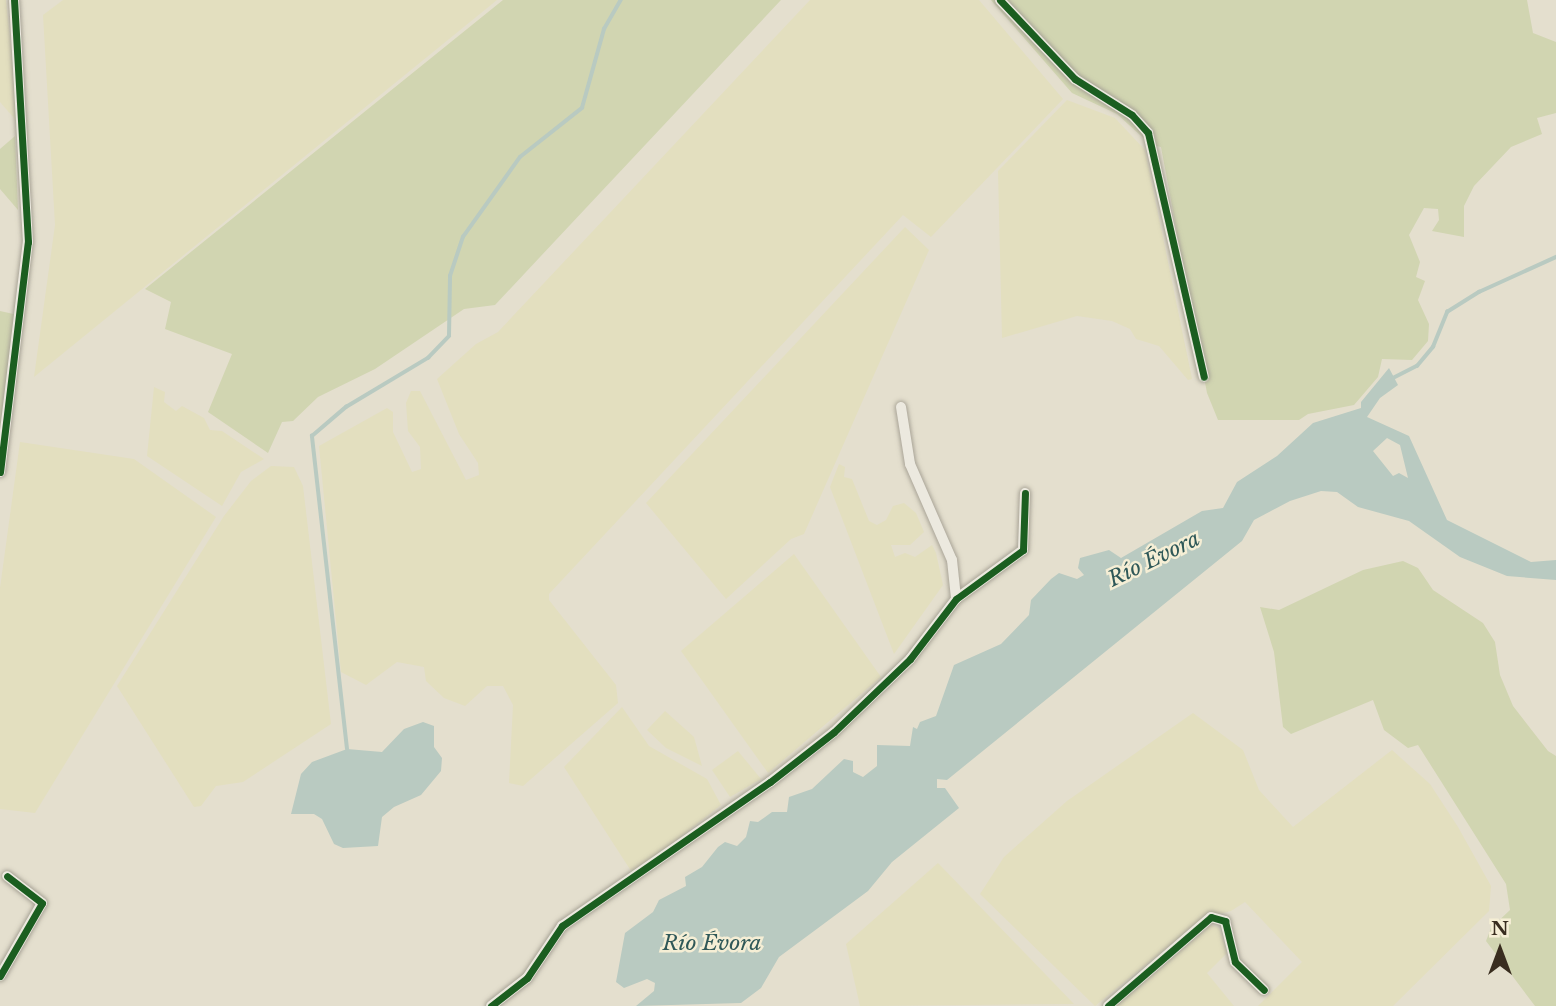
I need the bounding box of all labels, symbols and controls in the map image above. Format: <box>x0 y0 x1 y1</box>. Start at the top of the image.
water label: Río Évora <box>1104 526 1204 592</box>
north arrow <box>1465 915 1535 985</box>
text: N <box>1491 917 1509 940</box>
water label: Río Évora <box>663 930 761 956</box>

